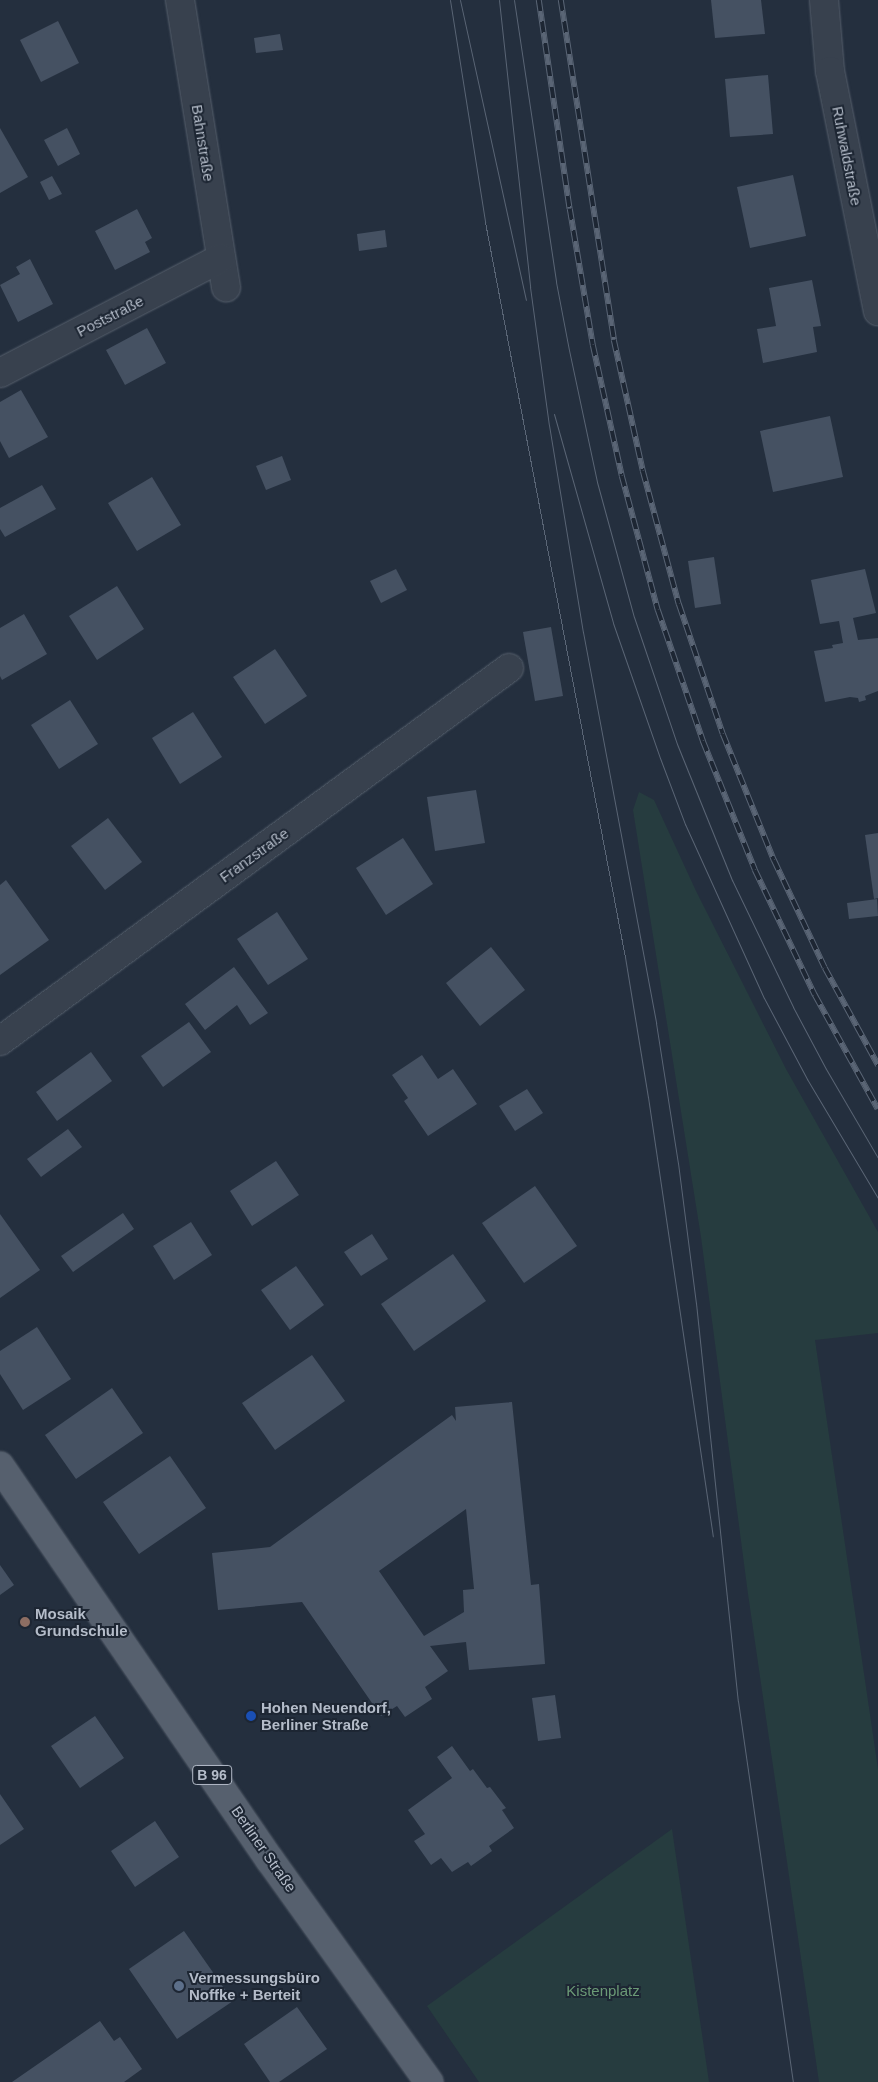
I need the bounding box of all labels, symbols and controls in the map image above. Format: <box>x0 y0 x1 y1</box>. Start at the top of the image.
street label: Bahnstraße <box>188 103 218 183</box>
street label: Ruhwaldstraße <box>829 105 865 207</box>
street label: Poststraße <box>74 292 146 340</box>
street label: Franzstraße <box>216 824 292 886</box>
place label: Mosaik Grundschule <box>35 1604 128 1639</box>
marker: Mosaik Grundschule <box>19 1616 31 1628</box>
place label: Hohen Neuendorf, Berliner Straße <box>261 1698 391 1733</box>
marker: Hohen Neuendorf, Berliner Straße <box>245 1710 257 1722</box>
road number: B 96 <box>192 1764 232 1786</box>
street label: Berliner Straße <box>228 1803 300 1895</box>
place label: Vermessungsbüro Noffke + Berteit <box>189 1968 320 2003</box>
marker: Vermessungsbüro Noffke + Berteit <box>173 1980 185 1992</box>
park label: Kistenplatz <box>566 1982 640 2000</box>

